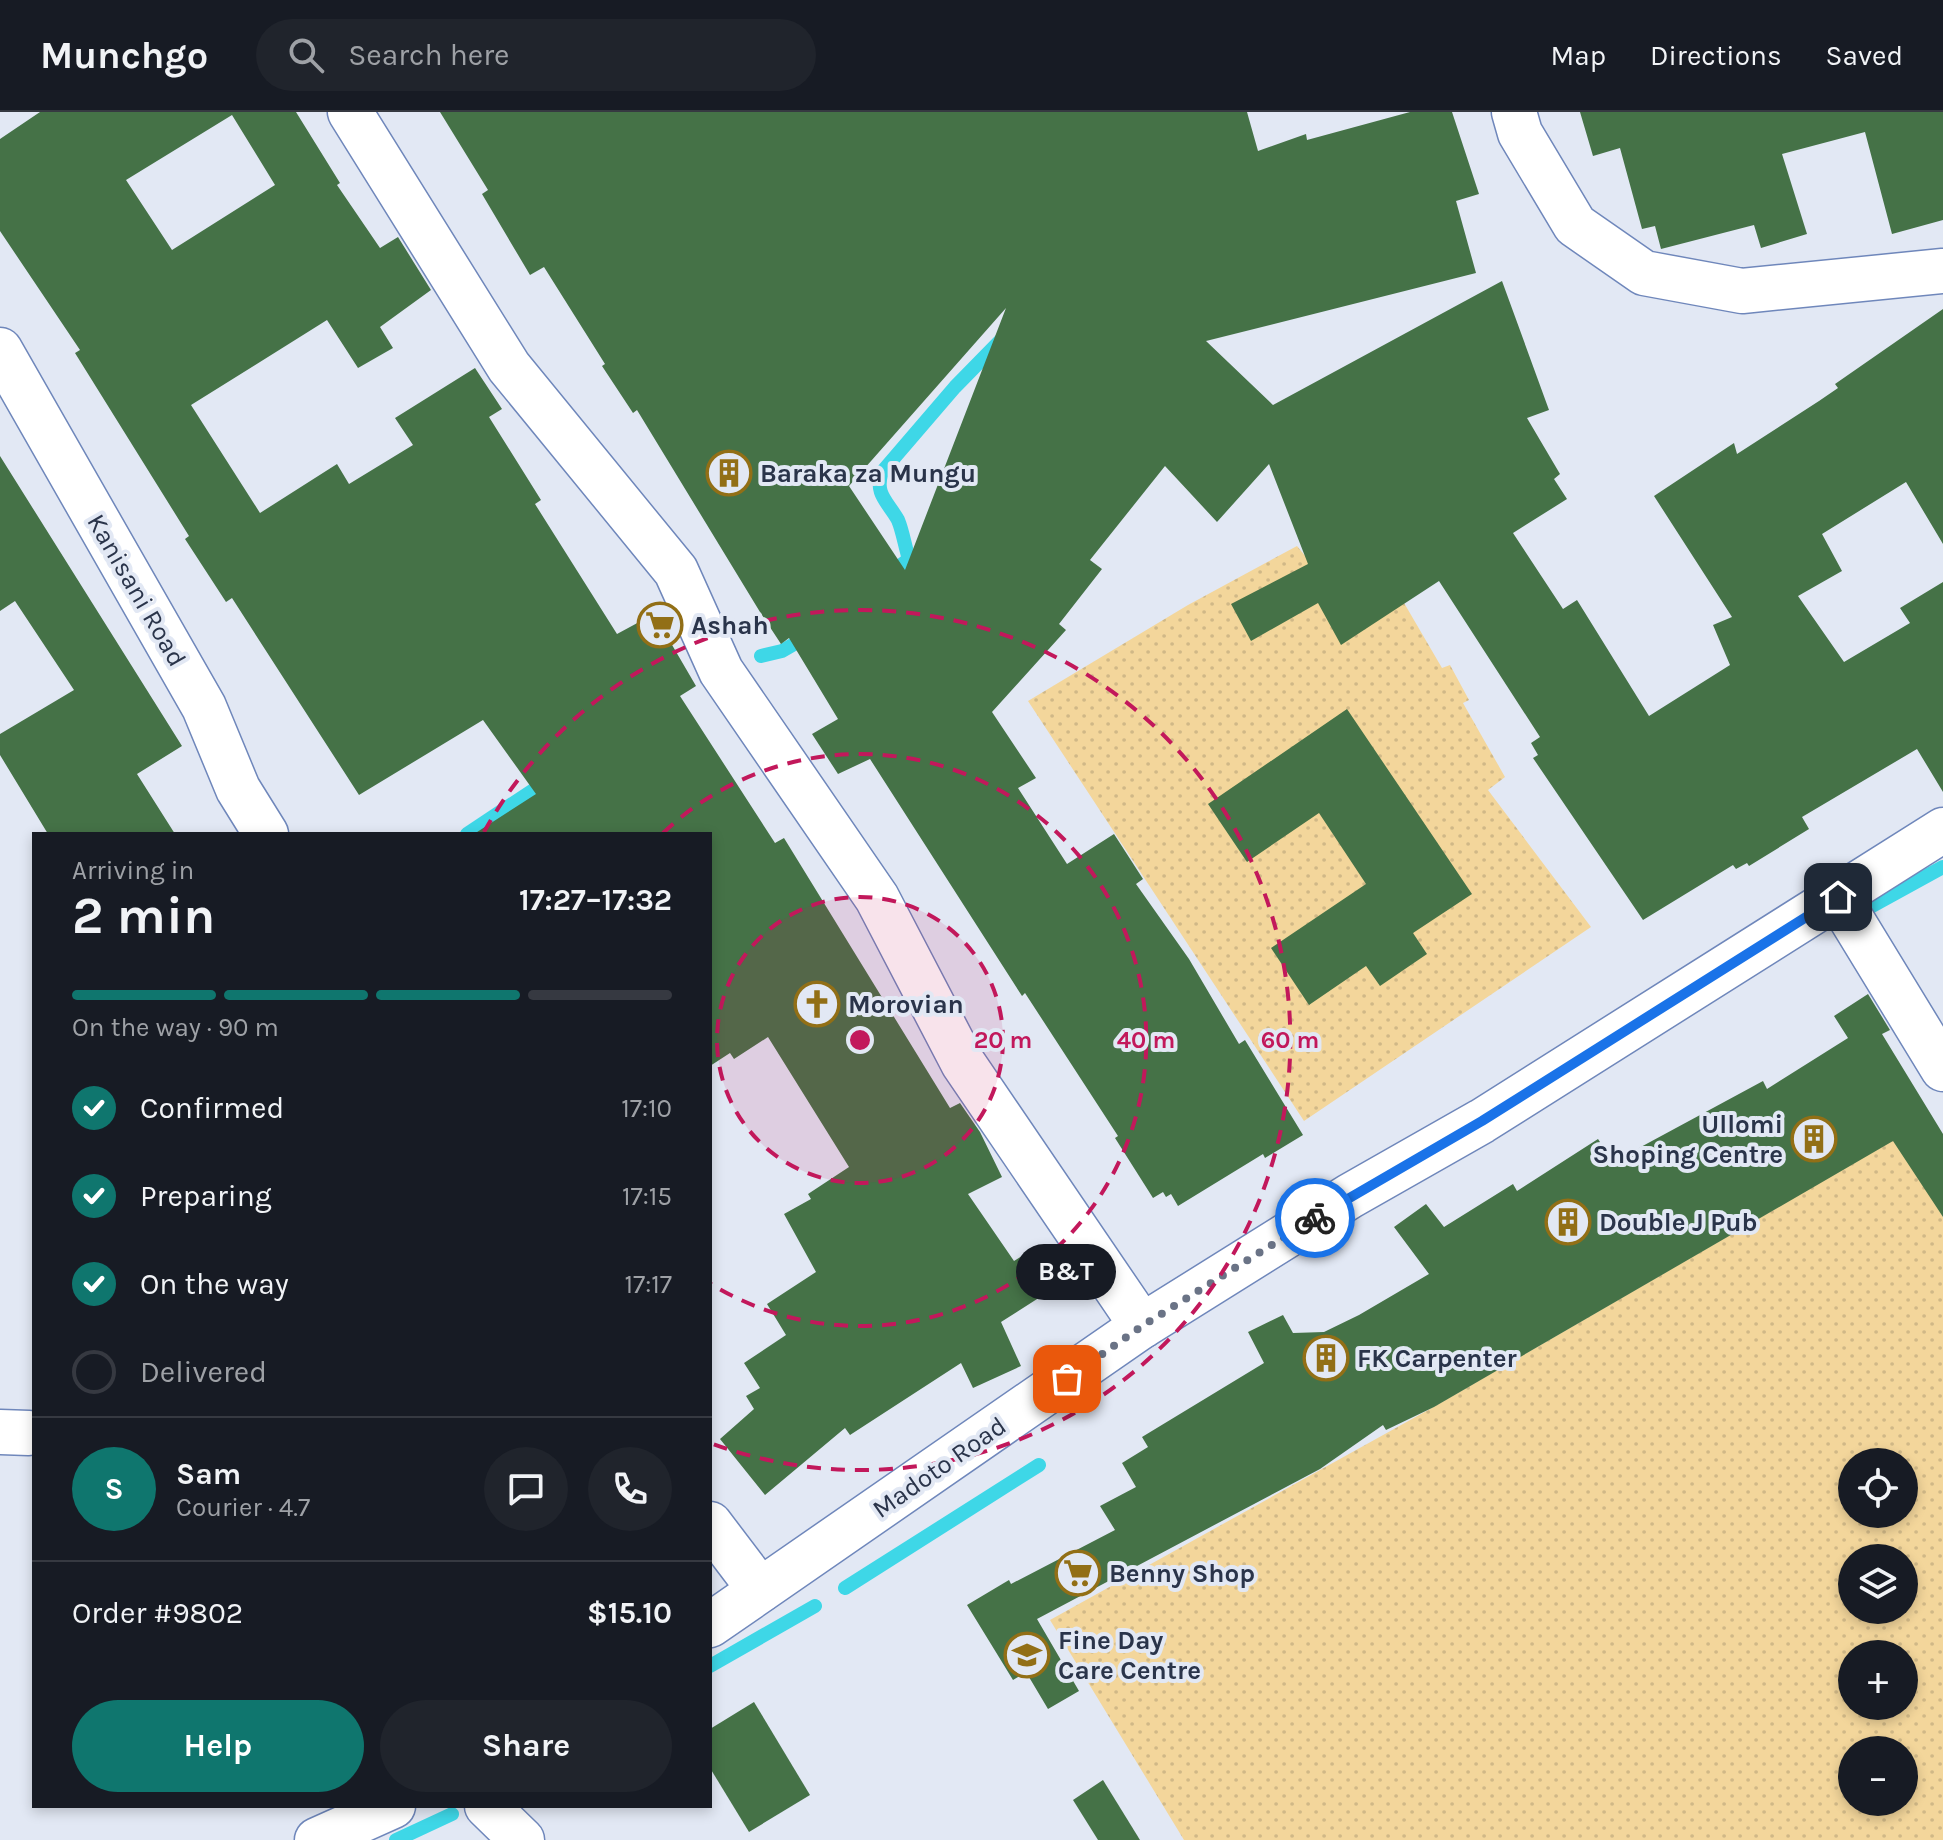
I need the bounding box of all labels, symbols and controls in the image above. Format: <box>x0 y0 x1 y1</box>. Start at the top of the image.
search box <box>256 19 816 91</box>
text: Munchgo <box>40 33 208 78</box>
icon: search <box>284 33 328 77</box>
text: Search here <box>348 37 510 73</box>
text: Map <box>1551 39 1606 72</box>
text: Directions <box>1650 39 1782 72</box>
text: Saved <box>1826 39 1903 72</box>
building icon: Baraka za Mungu <box>705 449 753 497</box>
place label: Baraka za Mungu <box>760 458 976 489</box>
street label: Kanisani Road <box>80 508 193 672</box>
supermarket icon: Ashah <box>636 601 684 649</box>
place label: Ashah <box>691 610 769 641</box>
text: Arriving in <box>72 855 194 886</box>
pin <box>1804 863 1872 931</box>
icon: home <box>1816 875 1860 919</box>
text: 17:27–17:32 <box>519 882 672 918</box>
text: 2 min <box>72 885 215 946</box>
church icon: Morovian <box>793 980 841 1028</box>
place label: Morovian <box>848 989 964 1020</box>
text: On the way · 90 m <box>72 1012 279 1043</box>
centre of rings <box>846 1026 874 1054</box>
text: 20 m <box>974 1026 1032 1054</box>
text: 40 m <box>1117 1026 1175 1054</box>
text: 60 m <box>1261 1026 1319 1054</box>
icon: check <box>72 1086 116 1130</box>
text: Confirmed <box>140 1090 284 1126</box>
text: 17:10 <box>621 1093 672 1124</box>
place label: Ullomi Shoping Centre <box>1593 1109 1783 1170</box>
building icon: Ullomi Shoping Centre <box>1790 1115 1838 1163</box>
icon: check <box>72 1174 116 1218</box>
text: Preparing <box>140 1178 272 1214</box>
courier <box>1275 1178 1355 1258</box>
text: 17:15 <box>622 1181 672 1212</box>
icon: bike <box>1293 1196 1337 1240</box>
building icon: Double J Pub <box>1544 1198 1592 1246</box>
place label: Double J Pub <box>1599 1207 1758 1238</box>
callout: B&T <box>1017 1243 1117 1299</box>
text: B&T <box>1038 1256 1094 1287</box>
icon: check <box>72 1262 116 1306</box>
text: On the way <box>140 1266 289 1302</box>
text: 17:17 <box>624 1269 672 1300</box>
building icon: FK Carpenter <box>1302 1334 1350 1382</box>
place label: FK Carpenter <box>1357 1343 1518 1374</box>
pin <box>1033 1345 1101 1413</box>
text: Delivered <box>140 1354 267 1390</box>
icon: bag <box>1045 1357 1089 1401</box>
street label: Madoto Road <box>867 1410 1012 1525</box>
button: chat <box>484 1447 568 1531</box>
button: phone <box>588 1447 672 1531</box>
map controls <box>1838 1448 1918 1816</box>
button: locate <box>1838 1448 1918 1528</box>
text: Sam <box>176 1456 241 1492</box>
text: S <box>104 1471 124 1507</box>
text: Courier · 4.7 <box>176 1492 310 1523</box>
button: layers <box>1838 1544 1918 1624</box>
supermarket icon: Benny Shop <box>1054 1549 1102 1597</box>
place label: Benny Shop <box>1109 1558 1255 1589</box>
text: Order #9802 <box>72 1595 243 1631</box>
text: $15.10 <box>587 1595 672 1631</box>
place label: Fine Day Care Centre <box>1058 1625 1201 1686</box>
school or university icon: Fine Day Care Centre <box>1003 1631 1051 1679</box>
button: + <box>1838 1640 1918 1720</box>
button: Help <box>72 1700 364 1792</box>
button: Share <box>380 1700 672 1792</box>
button: − <box>1838 1736 1918 1816</box>

